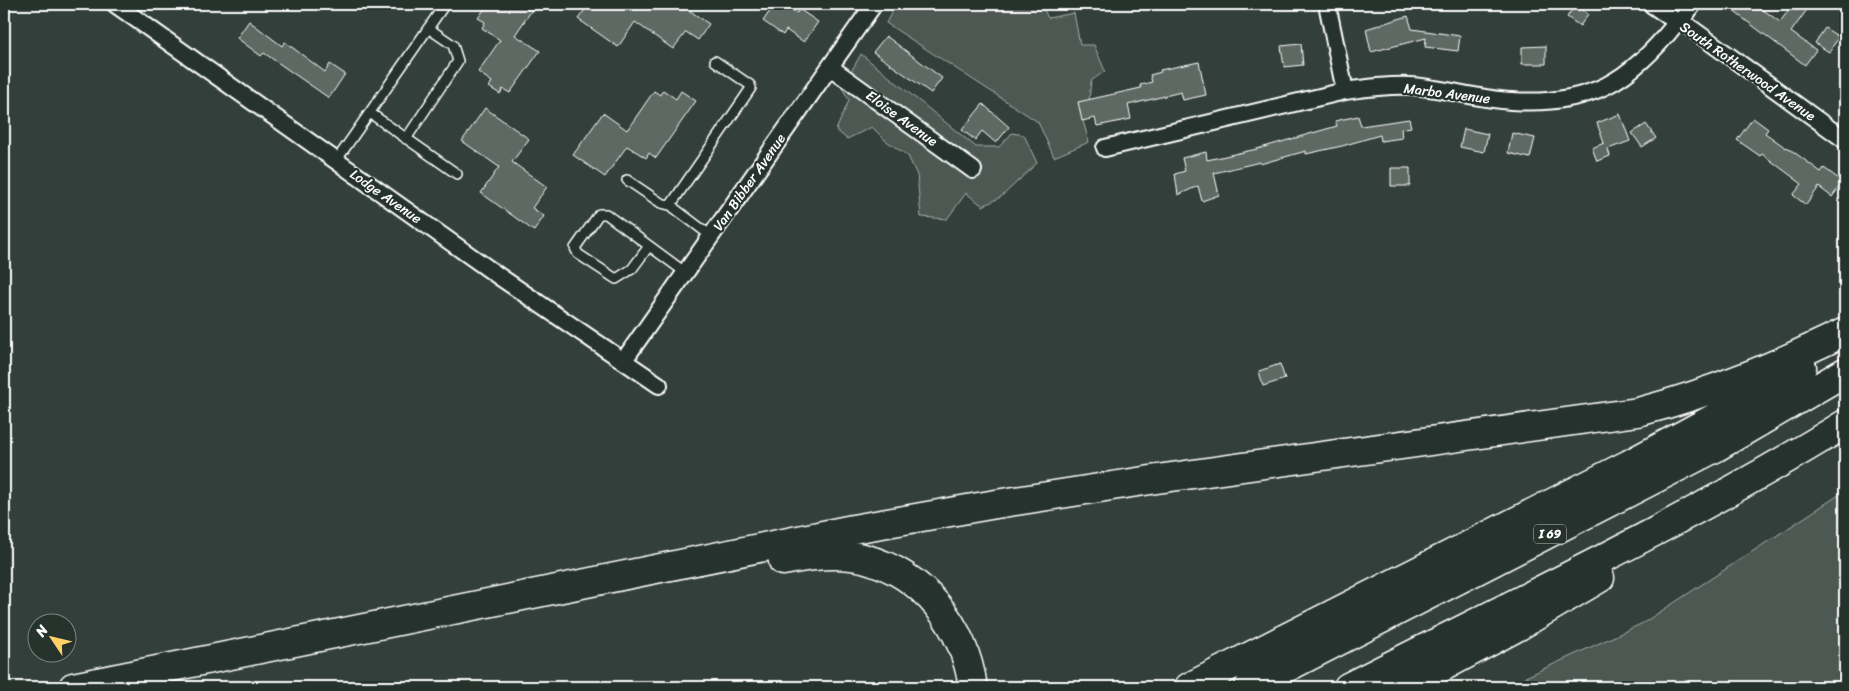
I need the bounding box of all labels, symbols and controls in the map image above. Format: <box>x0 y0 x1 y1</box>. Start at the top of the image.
street label: South Rotherwood Avenue <box>1674 15 1821 128</box>
street label: Marbo Avenue <box>1402 76 1492 111</box>
street label: Eloise Avenue <box>860 84 943 153</box>
street label: Van Bibber Avenue <box>706 128 793 236</box>
street label: Lodge Avenue <box>344 162 427 231</box>
road number: I 69 <box>1534 524 1566 544</box>
north arrow <box>28 614 78 664</box>
text: N <box>28 619 55 643</box>

